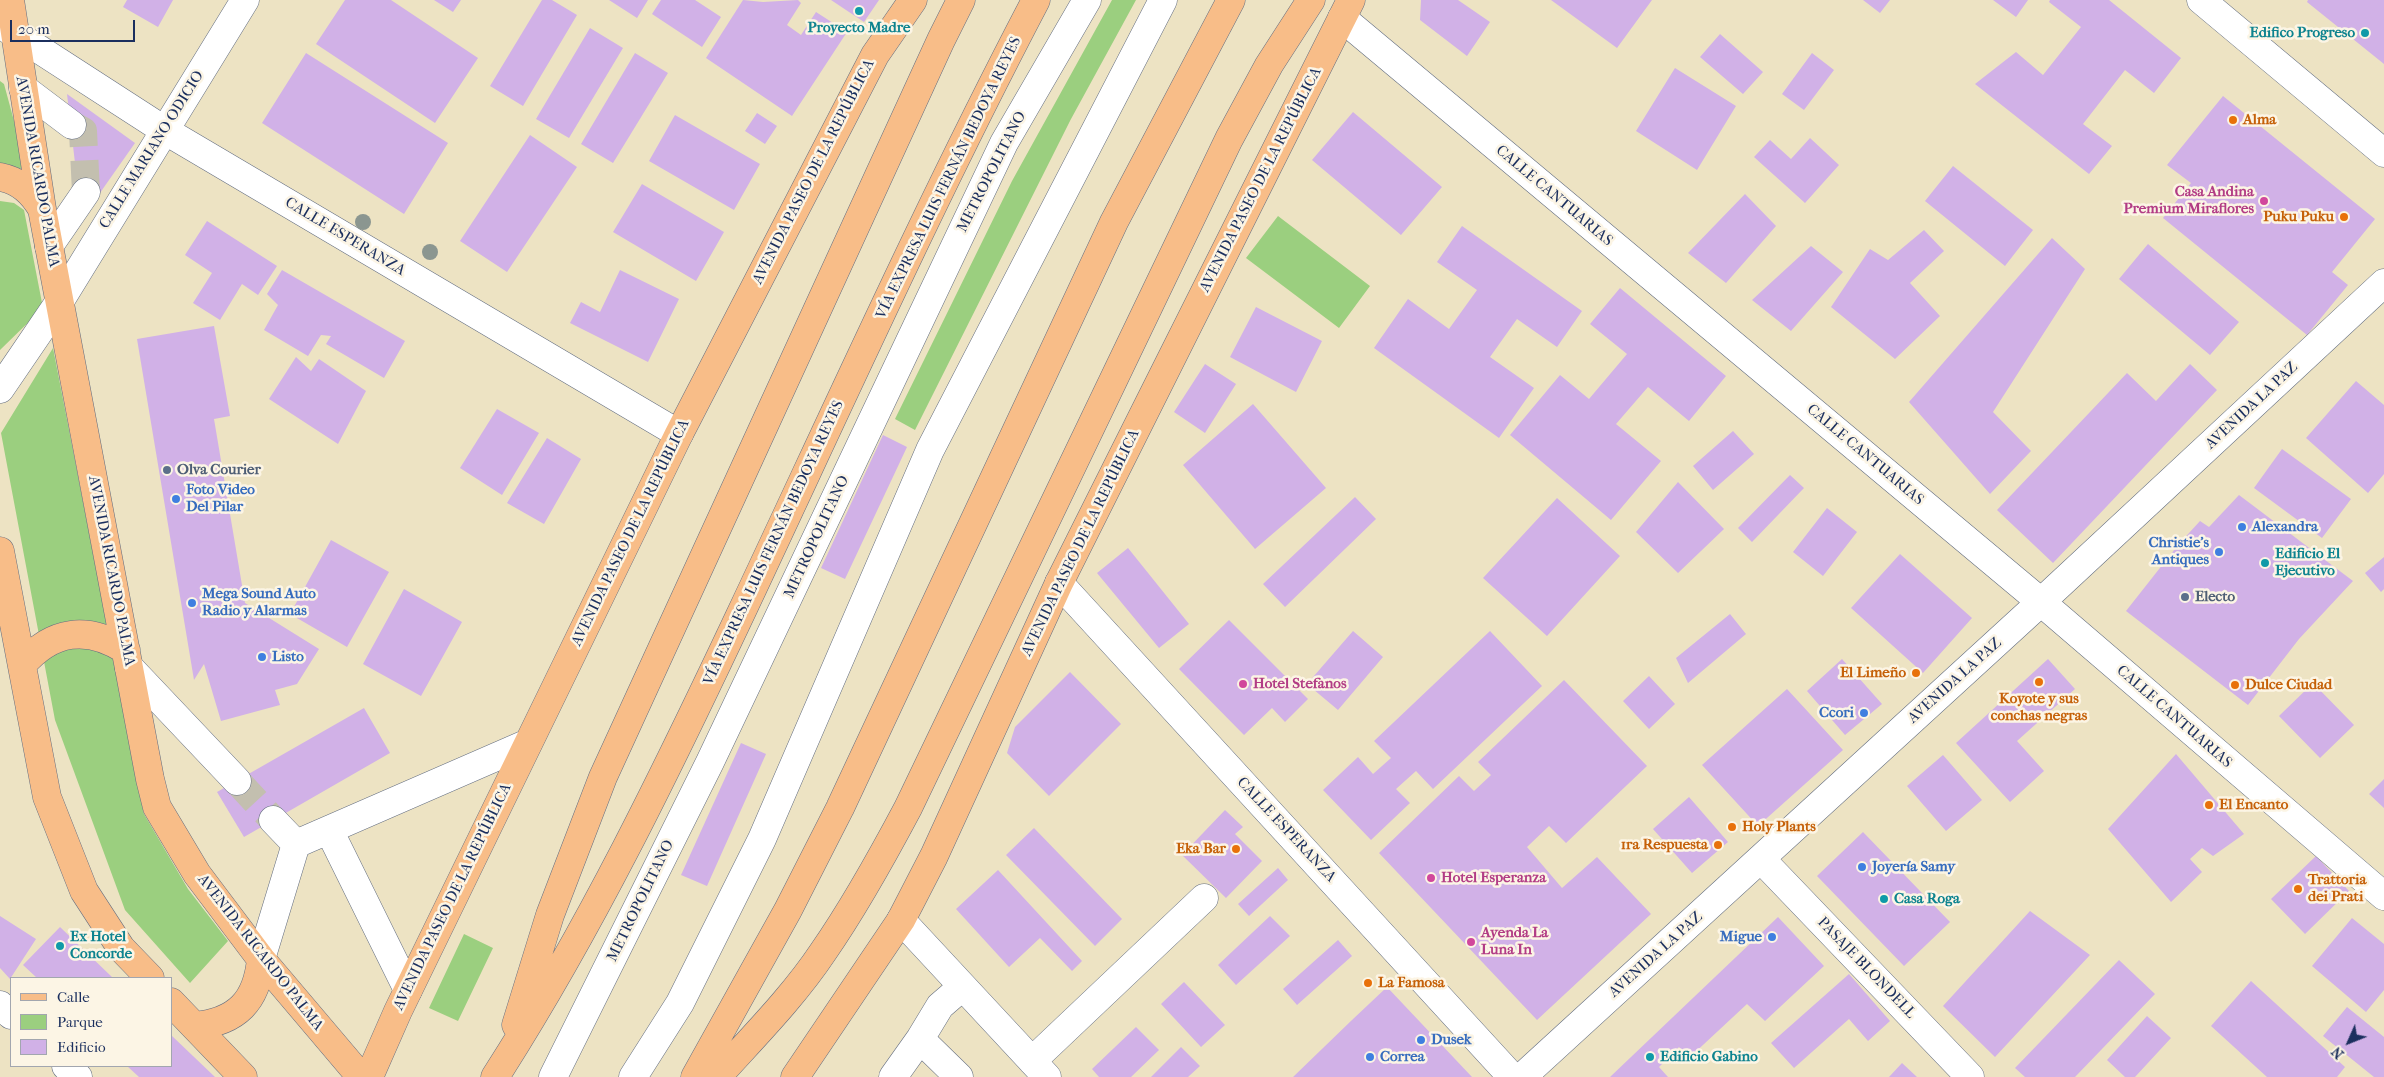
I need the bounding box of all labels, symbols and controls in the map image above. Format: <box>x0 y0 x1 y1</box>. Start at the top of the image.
marker: Proyecto Madre <box>853 5 865 17</box>
scale bar <box>12 10 138 42</box>
place label: Proyecto Madre <box>808 19 910 37</box>
text: 20 m <box>18 20 50 38</box>
place label: Edifico Progreso <box>2250 24 2355 42</box>
marker: Edifico Progreso <box>2359 27 2371 39</box>
street label: VÍA EXPRESA LUIS FERNÁN BEDOYA REYES <box>873 34 1025 322</box>
street label: AVENIDA PASEO DE LA REPÚBLICA <box>749 57 879 287</box>
street label: AVENIDA PASEO DE LA REPÚBLICA <box>1196 65 1326 295</box>
street label: CALLE MARIANO ODICIO <box>96 68 208 232</box>
street label: AVENIDA RICARDO PALMA <box>11 75 63 269</box>
street label: METROPOLITANO <box>954 109 1030 235</box>
place label: Alma <box>2243 111 2276 129</box>
marker: Alma <box>2227 114 2239 126</box>
street label: CALLE CANTUARIAS <box>1492 142 1616 250</box>
place label: Casa Andina Premium Miraflores <box>2123 183 2254 218</box>
street label: CALLE ESPERANZA <box>282 194 408 280</box>
marker: Casa Andina Premium Miraflores <box>2258 195 2270 207</box>
place label: Puku Puku <box>2263 208 2334 226</box>
marker: Puku Puku <box>2338 211 2350 223</box>
street label: AVENIDA LA PAZ <box>2202 359 2302 453</box>
street label: VÍA EXPRESA LUIS FERNÁN BEDOYA REYES <box>700 398 848 688</box>
street label: CALLE CANTUARIAS <box>1803 401 1927 509</box>
street label: AVENIDA PASEO DE LA REPÚBLICA <box>568 417 694 649</box>
street label: AVENIDA PASEO DE LA REPÚBLICA <box>1018 427 1144 659</box>
place label: Olva Courier <box>177 461 261 479</box>
marker: Olva Courier <box>161 464 173 476</box>
street label: METROPOLITANO <box>781 473 853 601</box>
street label: AVENIDA RICARDO PALMA <box>84 474 138 668</box>
place label: Foto Video Del Pilar <box>186 481 255 516</box>
marker: Foto Video Del Pilar <box>170 493 182 505</box>
place label: Alexandra <box>2252 518 2318 536</box>
marker: Alexandra <box>2236 521 2248 533</box>
place label: Christie's Antiques <box>2148 534 2209 569</box>
place label: Edificio El Ejecutivo <box>2275 545 2340 580</box>
marker: Christie's Antiques <box>2213 546 2225 558</box>
marker: Edificio El Ejecutivo <box>2259 557 2271 569</box>
place label: Mega Sound Auto Radio y Alarmas <box>202 585 316 620</box>
place label: Electo <box>2195 588 2235 606</box>
marker: Electo <box>2179 591 2191 603</box>
marker: Mega Sound Auto Radio y Alarmas <box>186 597 198 609</box>
street label: AVENIDA LA PAZ <box>1905 634 2005 728</box>
place label: Listo <box>272 648 304 666</box>
marker: Listo <box>256 651 268 663</box>
street label: CALLE CANTUARIAS <box>2113 662 2235 772</box>
place label: El Limeño <box>1840 664 1906 682</box>
marker: El Limeño <box>1910 667 1922 679</box>
place label: Hotel Stefanos <box>1253 675 1346 693</box>
marker: Koyote y sus conchas negras <box>2033 676 2045 688</box>
place label: Dulce Ciudad <box>2245 676 2332 694</box>
marker: Hotel Stefanos <box>1237 678 1249 690</box>
marker: Dulce Ciudad <box>2229 679 2241 691</box>
place label: Koyote y sus conchas negras <box>1991 690 2087 725</box>
place label: Ccori <box>1819 704 1854 722</box>
marker: Ccori <box>1858 707 1870 719</box>
street label: CALLE ESPERANZA <box>1233 774 1339 886</box>
street label: AVENIDA PASEO DE LA REPÚBLICA <box>390 781 516 1013</box>
place label: El Encanto <box>2219 796 2288 814</box>
marker: El Encanto <box>2203 799 2215 811</box>
place label: Holy Plants <box>1742 818 1816 836</box>
marker: Holy Plants <box>1726 821 1738 833</box>
place label: 1ra Respuesta <box>1621 836 1708 854</box>
street label: METROPOLITANO <box>604 837 678 965</box>
marker: 1ra Respuesta <box>1712 839 1724 851</box>
place label: Eka Bar <box>1176 840 1226 858</box>
marker: Eka Bar <box>1230 843 1242 855</box>
place label: Joyería Samy <box>1872 858 1955 876</box>
marker: Joyería Samy <box>1856 861 1868 873</box>
place label: Hotel Esperanza <box>1441 869 1546 887</box>
street label: AVENIDA RICARDO PALMA <box>193 871 327 1035</box>
place label: Trattoria dei Prati <box>2308 871 2366 906</box>
marker: Hotel Esperanza <box>1425 872 1437 884</box>
marker: Trattoria dei Prati <box>2292 883 2304 895</box>
place label: Casa Roga <box>1894 890 1960 908</box>
marker: Casa Roga <box>1878 893 1890 905</box>
street label: AVENIDA LA PAZ <box>1606 908 1706 1002</box>
street label: PASAJE BLONDELL <box>1813 914 1919 1022</box>
place label: Ayenda La Luna In <box>1481 924 1548 959</box>
place label: Ex Hotel Concorde <box>70 928 132 963</box>
place label: Migue <box>1720 928 1762 946</box>
marker: Migue <box>1766 931 1778 943</box>
marker: Ayenda La Luna In <box>1465 936 1477 948</box>
marker: Ex Hotel Concorde <box>54 940 66 952</box>
place label: La Famosa <box>1378 974 1445 992</box>
legend <box>10 977 172 1067</box>
marker: La Famosa <box>1362 977 1374 989</box>
text: Calle <box>57 988 90 1006</box>
text: Parque <box>57 1013 103 1031</box>
north arrow <box>2324 1017 2374 1067</box>
place label: Dusek <box>1431 1031 1472 1049</box>
marker: Dusek <box>1415 1034 1427 1046</box>
text: Edificio <box>57 1038 106 1056</box>
text: N <box>2328 1043 2348 1062</box>
place label: Correa <box>1380 1048 1425 1066</box>
place label: Edificio Gabino <box>1660 1048 1758 1066</box>
marker: Correa <box>1364 1051 1376 1063</box>
marker: Edificio Gabino <box>1644 1051 1656 1063</box>

